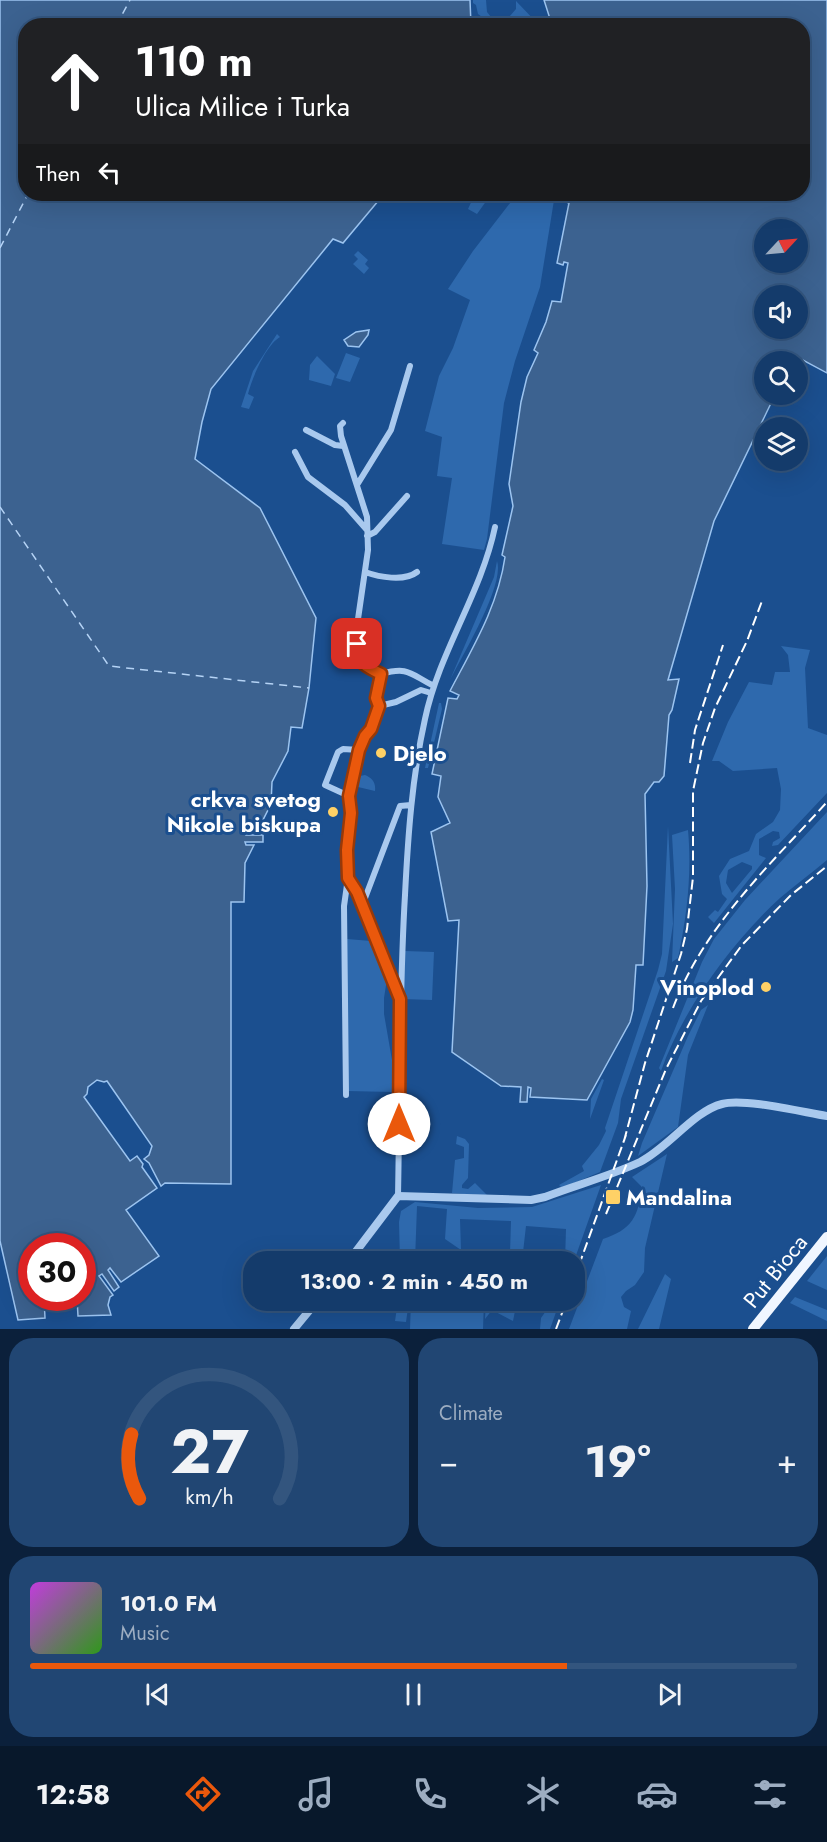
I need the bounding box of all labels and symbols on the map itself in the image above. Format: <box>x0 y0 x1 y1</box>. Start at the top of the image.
north arrow <box>754 219 808 273</box>
pin <box>331 618 382 669</box>
place label: Djelo <box>393 737 447 769</box>
marker: Djelo <box>374 746 388 760</box>
place label: crkva svetog Nikole biskupa <box>167 783 321 840</box>
marker: crkva svetog Nikole biskupa <box>326 805 340 819</box>
place label: Vinoplod <box>659 971 754 1003</box>
marker: Vinoplod <box>759 980 773 994</box>
position arrow <box>367 1092 431 1156</box>
place label: Mandalina <box>626 1181 732 1213</box>
marker: Mandalina <box>604 1188 622 1206</box>
street label: Put Bioca <box>735 1227 815 1315</box>
speed limit sign: 30 <box>18 1233 96 1311</box>

